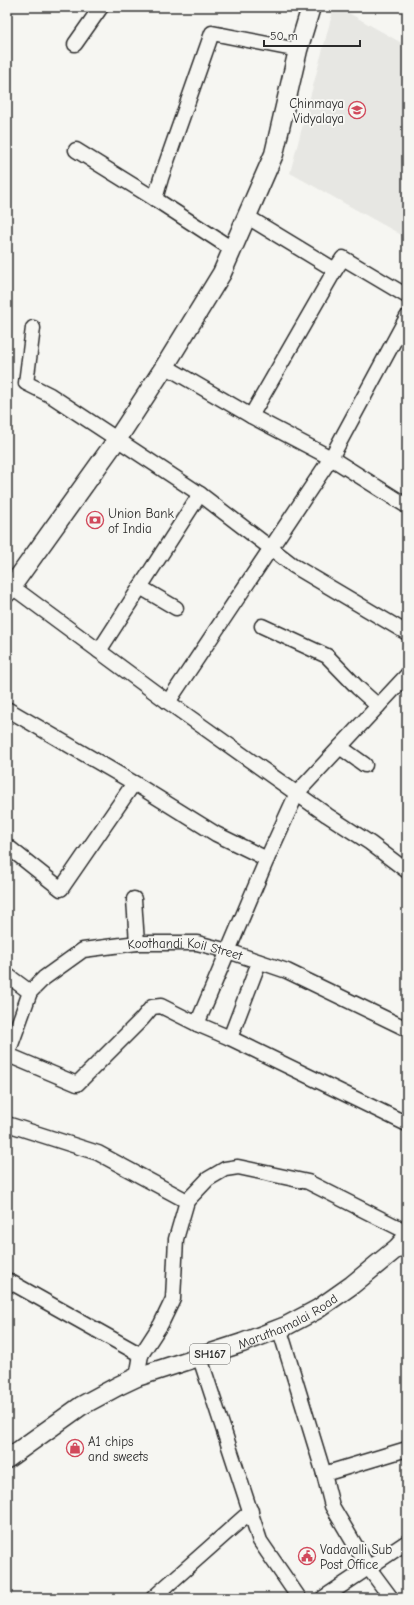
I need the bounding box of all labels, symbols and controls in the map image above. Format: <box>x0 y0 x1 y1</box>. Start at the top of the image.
scale bar <box>264 22 360 48</box>
text: 50 m <box>270 29 298 43</box>
place label: Chinmaya Vidyalaya <box>289 96 344 126</box>
school or university icon: Chinmaya Vidyalaya <box>347 100 367 120</box>
place label: Union Bank of India <box>108 506 174 536</box>
bank icon: Union Bank of India <box>85 510 105 530</box>
street label: Koothandi Koil Street <box>127 936 246 964</box>
street label: Maruthamalai Road <box>236 1291 340 1352</box>
road number: SH167 <box>190 1344 230 1364</box>
place label: A1 chips and sweets <box>88 1434 148 1464</box>
shop icon: A1 chips and sweets <box>65 1438 85 1458</box>
place label: Vadavalli Sub Post Office <box>320 1542 392 1572</box>
public building icon: Vadavalli Sub Post Office <box>297 1546 317 1566</box>

